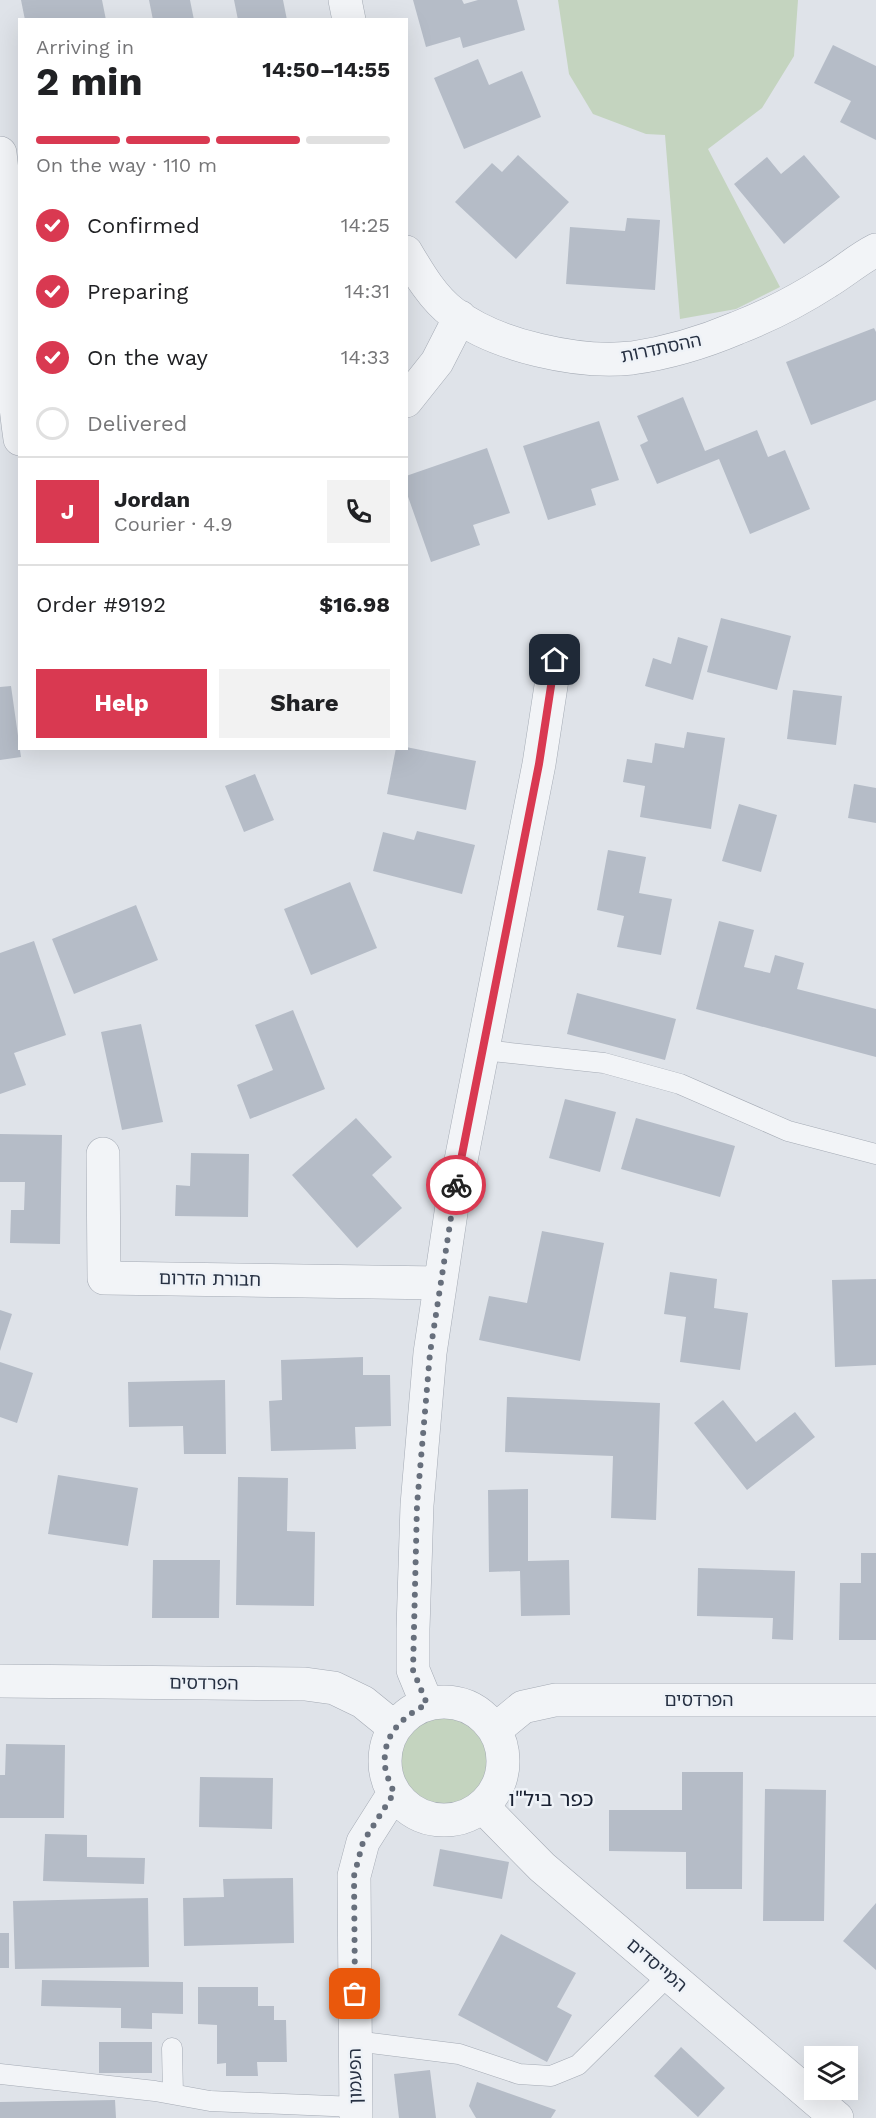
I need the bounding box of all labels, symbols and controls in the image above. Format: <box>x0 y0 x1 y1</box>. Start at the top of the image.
text: Arriving in <box>36 35 134 59</box>
text: 14:50–14:55 <box>262 57 390 82</box>
text: 2 min <box>36 59 143 104</box>
text: On the way · 110 m <box>36 153 217 177</box>
icon: check <box>36 209 69 242</box>
text: Confirmed <box>87 213 200 238</box>
text: 14:25 <box>341 213 390 237</box>
icon: check <box>36 275 69 308</box>
text: Preparing <box>87 279 188 304</box>
text: 14:31 <box>345 279 390 303</box>
street label: ההסתדרות <box>619 329 703 366</box>
icon: check <box>36 341 69 374</box>
text: On the way <box>87 345 208 370</box>
text: 14:33 <box>341 345 390 369</box>
text: Delivered <box>87 411 187 436</box>
button: phone <box>327 480 390 543</box>
text: Jordan <box>114 487 190 512</box>
text: J <box>61 499 74 524</box>
text: Courier · 4.9 <box>114 512 233 536</box>
text: Order #9192 <box>36 592 166 617</box>
text: $16.98 <box>319 592 390 617</box>
pin <box>529 634 580 685</box>
icon: home <box>538 643 571 676</box>
button: Help <box>36 669 207 738</box>
button: Share <box>219 669 390 738</box>
courier <box>426 1155 486 1215</box>
icon: bike <box>440 1169 473 1202</box>
street label: חבורת הדרום <box>159 1267 261 1290</box>
street label: הפרדסים <box>169 1671 239 1694</box>
street label: הפרדסים <box>664 1689 734 1710</box>
district label: כפר ביל"ו <box>509 1786 593 1811</box>
street label: המייסדים <box>623 1933 692 1996</box>
pin <box>329 1968 380 2019</box>
icon: bag <box>338 1977 371 2010</box>
map controls <box>804 2046 858 2100</box>
button: layers <box>804 2046 858 2100</box>
street label: הפעמון <box>344 2048 365 2104</box>

